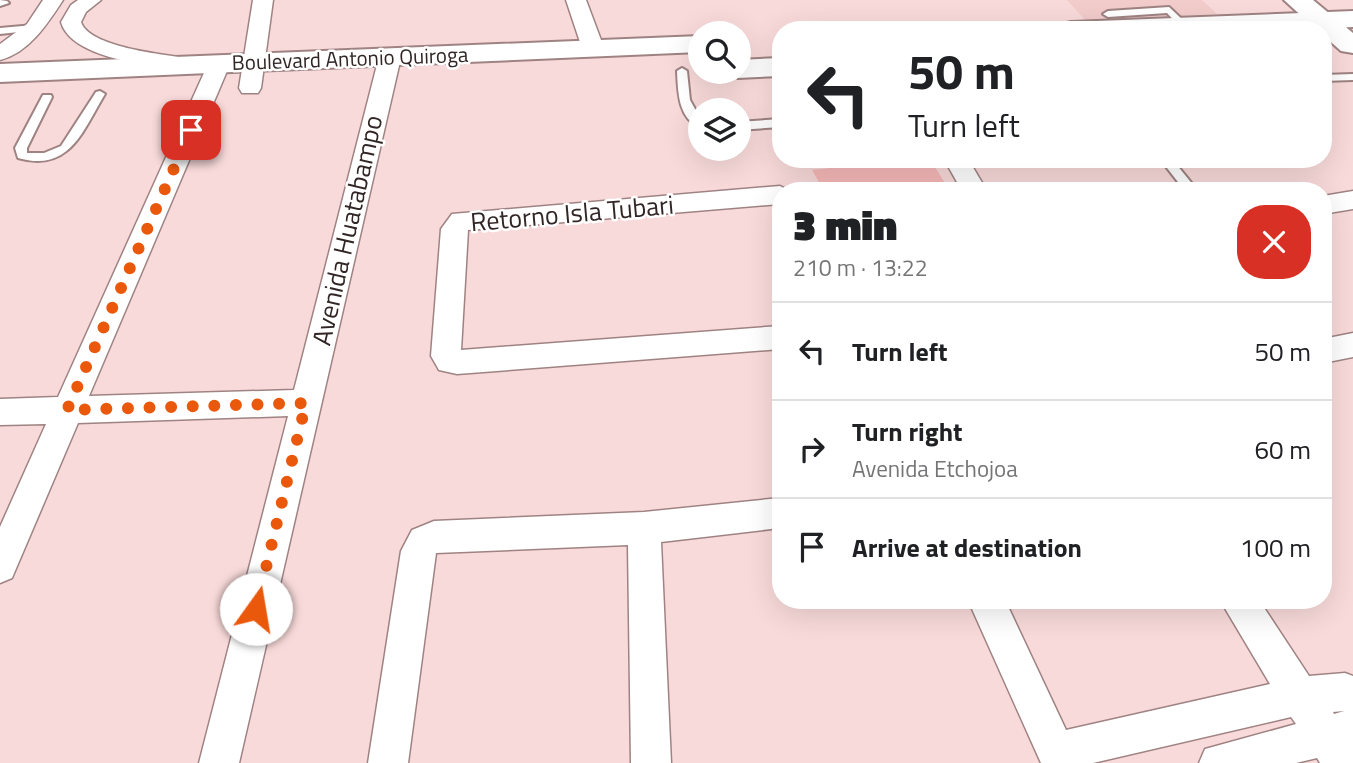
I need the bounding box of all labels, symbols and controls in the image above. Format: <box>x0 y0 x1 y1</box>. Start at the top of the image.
map controls <box>688 21 751 161</box>
button: search <box>688 21 751 84</box>
text: 50 m <box>908 33 1015 108</box>
street label: Boulevard Antonio Quiroga <box>231 38 469 78</box>
icon: left <box>793 49 884 140</box>
button: layers <box>688 98 751 161</box>
pin <box>161 100 221 160</box>
text: Turn left <box>908 101 1020 149</box>
icon: arrive <box>172 111 210 149</box>
street label: Avenida Huatabampo <box>302 111 392 349</box>
street label: Retorno Isla Tubari <box>469 185 675 241</box>
text: 3 min <box>793 192 897 256</box>
button: close <box>1237 205 1311 279</box>
text: 210 m · 13:22 <box>793 250 928 285</box>
icon: left <box>793 332 831 370</box>
text: Turn left <box>852 332 947 371</box>
text: 50 m <box>1254 332 1311 371</box>
text: Turn right <box>852 412 963 451</box>
icon: right <box>793 430 831 468</box>
text: 60 m <box>1254 430 1311 469</box>
text: Avenida Etchojoa <box>852 451 1018 486</box>
icon: arrive <box>793 528 831 566</box>
text: Arrive at destination <box>852 528 1082 567</box>
text: 100 m <box>1240 528 1311 567</box>
position arrow <box>219 572 293 646</box>

